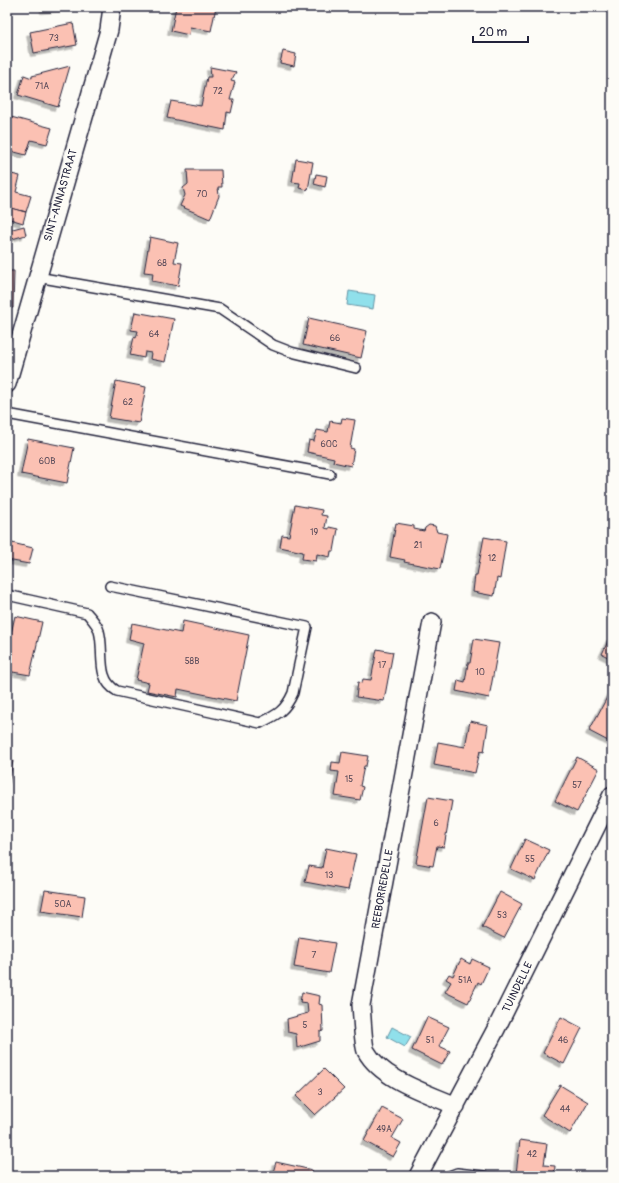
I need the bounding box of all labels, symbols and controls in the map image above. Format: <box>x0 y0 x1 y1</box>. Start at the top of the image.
scale bar <box>473 18 528 44</box>
text: 20 m <box>479 25 508 40</box>
house number: 73 <box>49 33 59 44</box>
house number: 71A <box>35 81 49 92</box>
house number: 72 <box>213 86 223 97</box>
street label: SINT-ANNASTRAAT <box>41 148 80 243</box>
house number: 70 <box>197 189 207 200</box>
house number: 68 <box>157 258 167 269</box>
house number: 64 <box>149 329 160 340</box>
house number: 66 <box>330 333 340 344</box>
house number: 62 <box>123 397 133 408</box>
house number: 60C <box>321 439 338 450</box>
house number: 60B <box>39 456 55 467</box>
house number: 19 <box>310 527 318 538</box>
house number: 21 <box>414 540 422 551</box>
house number: 12 <box>488 553 496 564</box>
house number: 58B <box>185 656 199 667</box>
house number: 17 <box>378 660 386 671</box>
house number: 10 <box>475 667 485 678</box>
house number: 15 <box>345 774 353 785</box>
house number: 57 <box>572 780 582 791</box>
house number: 6 <box>433 818 439 829</box>
street label: REEBORREDELLE <box>369 848 396 930</box>
house number: 55 <box>525 854 535 865</box>
house number: 13 <box>325 870 333 881</box>
house number: 50A <box>55 899 72 910</box>
house number: 53 <box>497 910 507 921</box>
house number: 7 <box>312 950 317 961</box>
street label: TUINDELLE <box>500 960 535 1015</box>
house number: 51A <box>458 975 472 986</box>
house number: 5 <box>303 1020 308 1031</box>
house number: 51 <box>426 1035 434 1046</box>
house number: 46 <box>558 1035 568 1046</box>
house number: 3 <box>317 1087 323 1098</box>
house number: 44 <box>560 1104 571 1115</box>
house number: 49A <box>376 1124 392 1135</box>
house number: 42 <box>527 1149 537 1160</box>

